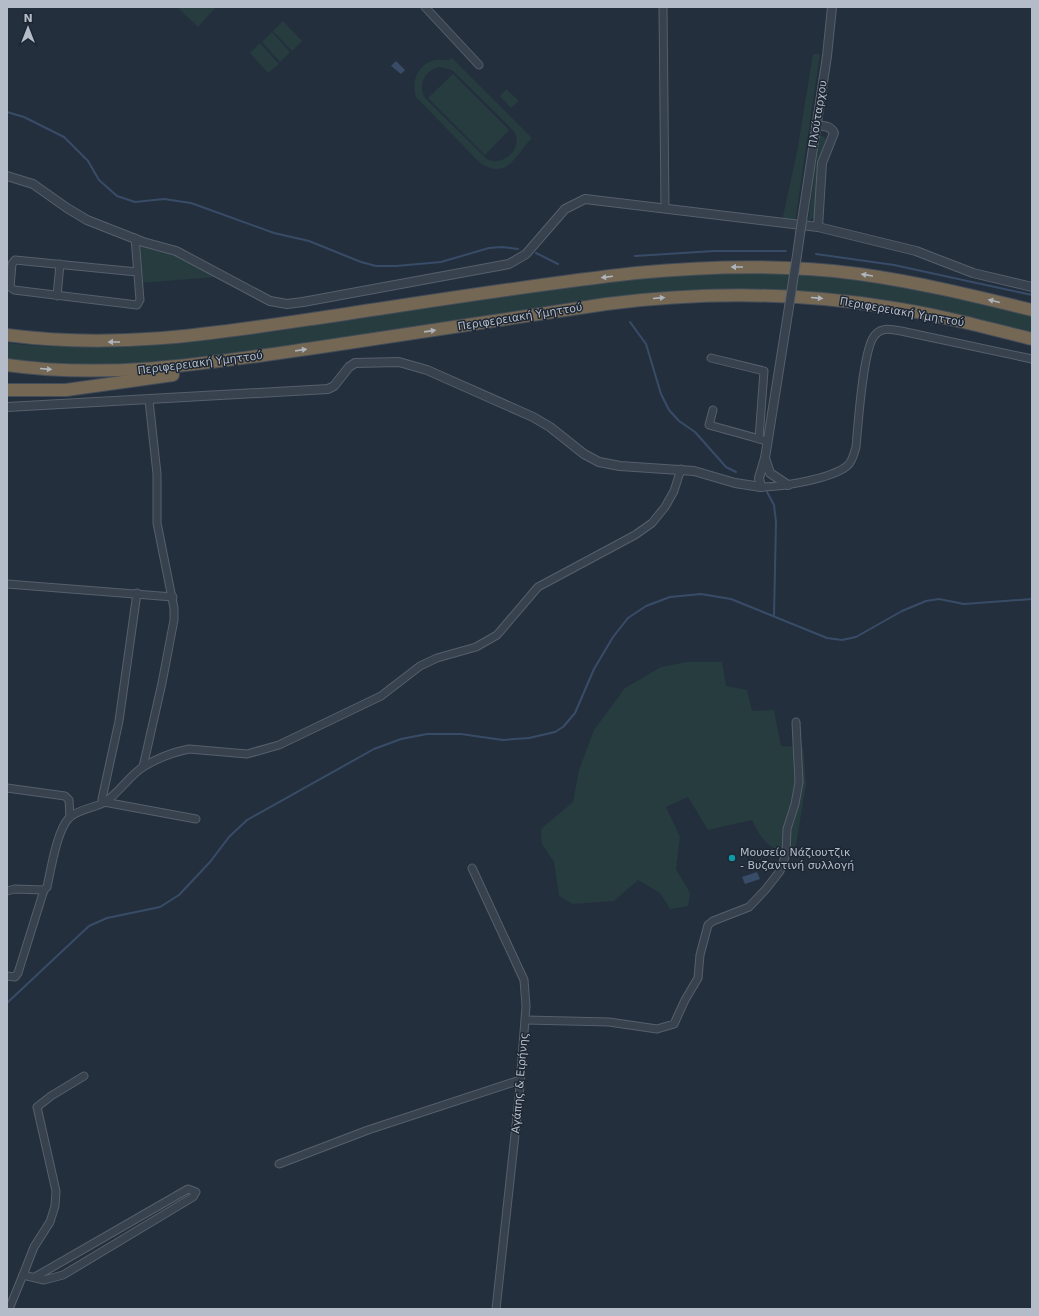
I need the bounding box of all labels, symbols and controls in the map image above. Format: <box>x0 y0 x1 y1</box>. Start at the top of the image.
north arrow <box>8 8 48 48</box>
text: N <box>23 12 33 25</box>
street label: Πλούταρχου <box>806 79 830 149</box>
one-way arrow <box>730 264 743 270</box>
one-way arrow <box>861 272 873 278</box>
one-way arrow <box>601 274 614 280</box>
one-way arrow <box>653 295 665 301</box>
one-way arrow <box>811 295 823 302</box>
street label: Περιφερειακή Υμηττού <box>839 295 965 329</box>
one-way arrow <box>988 297 1000 303</box>
street label: Περιφερειακή Υμηττού <box>457 301 583 333</box>
one-way arrow <box>424 328 436 334</box>
one-way arrow <box>107 339 120 345</box>
one-way arrow <box>295 347 307 353</box>
street label: Περιφερειακή Υμηττού <box>137 349 263 377</box>
one-way arrow <box>40 366 52 373</box>
place label: Μουσείο Νάζιουτζικ - Βυζαντινή συλλογή <box>740 846 854 872</box>
marker: Μουσείο Νάζιουτζικ - Βυζαντινή συλλογή <box>727 853 737 863</box>
street label: Αγάπης & Ειρήνης <box>509 1032 531 1134</box>

